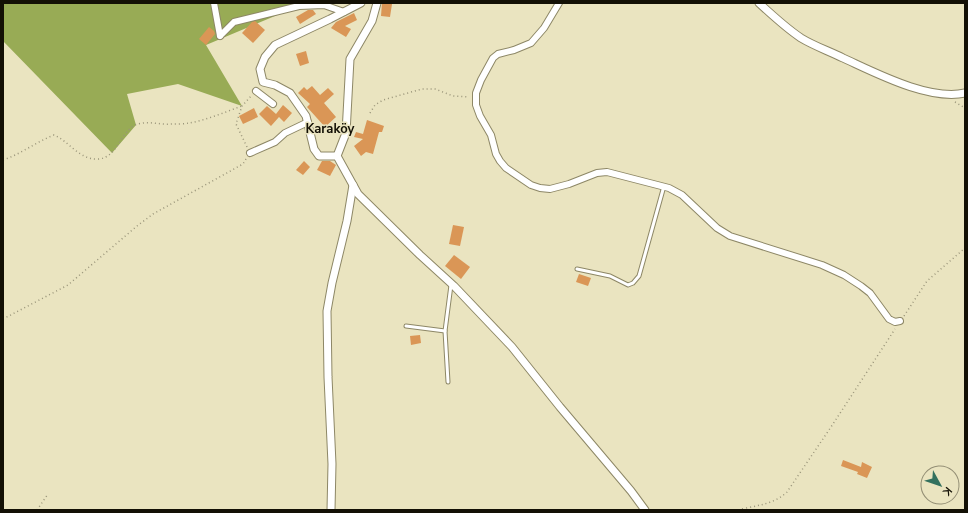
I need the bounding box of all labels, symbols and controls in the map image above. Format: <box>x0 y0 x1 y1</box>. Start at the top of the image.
district label: Karaköy <box>306 120 355 138</box>
north arrow <box>920 465 960 505</box>
text: K <box>939 483 955 499</box>

